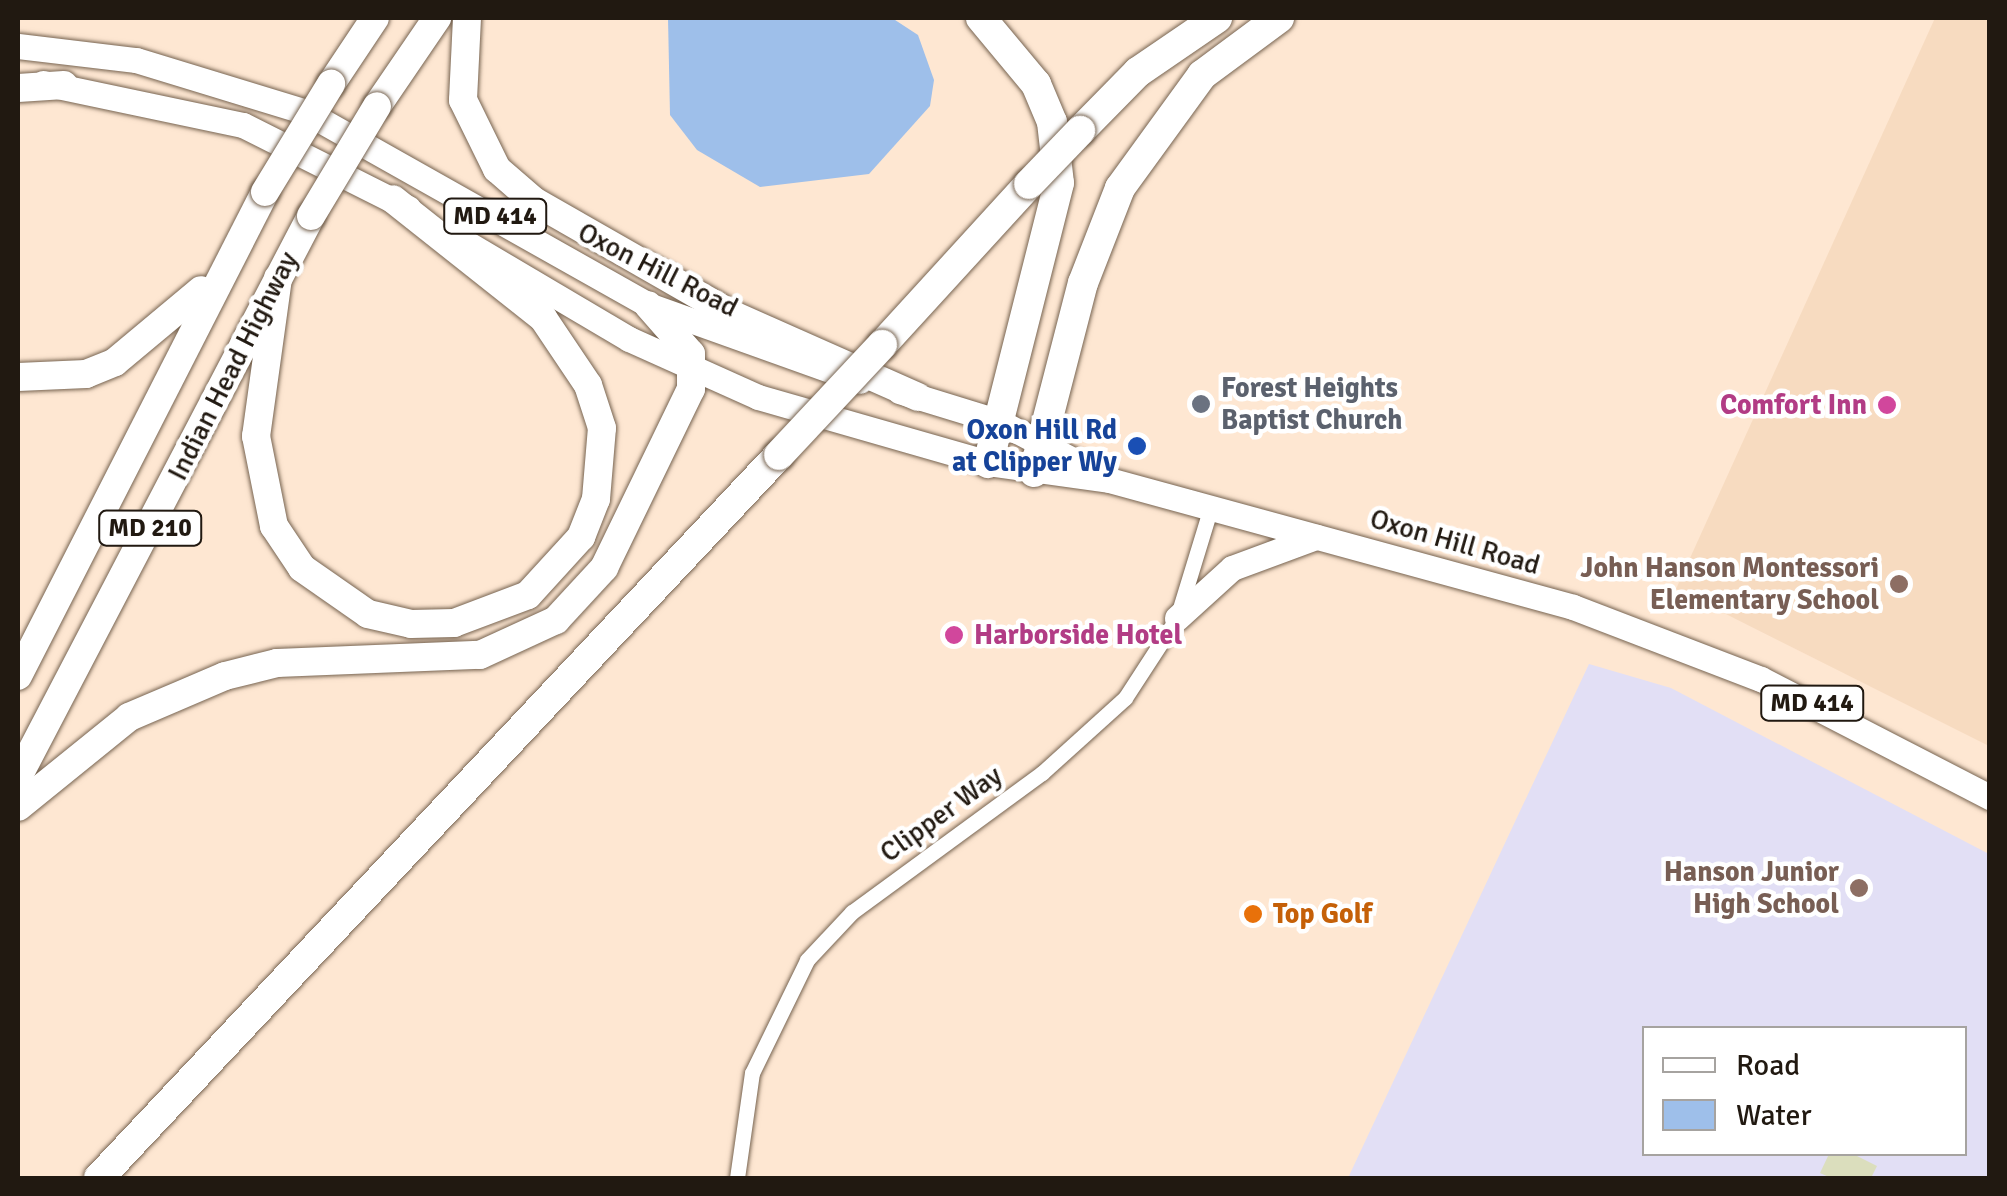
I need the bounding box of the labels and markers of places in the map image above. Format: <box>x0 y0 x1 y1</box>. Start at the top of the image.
place label: Forest Heights Baptist Church <box>1221 371 1402 437</box>
place label: Comfort Inn <box>1720 388 1867 422</box>
marker: Forest Heights Baptist Church <box>1190 393 1212 415</box>
marker: Comfort Inn <box>1876 394 1898 416</box>
place label: Oxon Hill Rd at Clipper Wy <box>952 413 1117 479</box>
marker: Oxon Hill Rd at Clipper Wy <box>1126 435 1148 457</box>
place label: John Hanson Montessori Elementary School <box>1580 551 1879 617</box>
marker: John Hanson Montessori Elementary School <box>1888 573 1910 595</box>
place label: Harborside Hotel <box>974 618 1182 652</box>
marker: Harborside Hotel <box>943 624 965 646</box>
place label: Hanson Junior High School <box>1664 855 1839 921</box>
marker: Hanson Junior High School <box>1848 877 1870 899</box>
place label: Top Golf <box>1273 897 1372 931</box>
marker: Top Golf <box>1242 903 1264 925</box>

